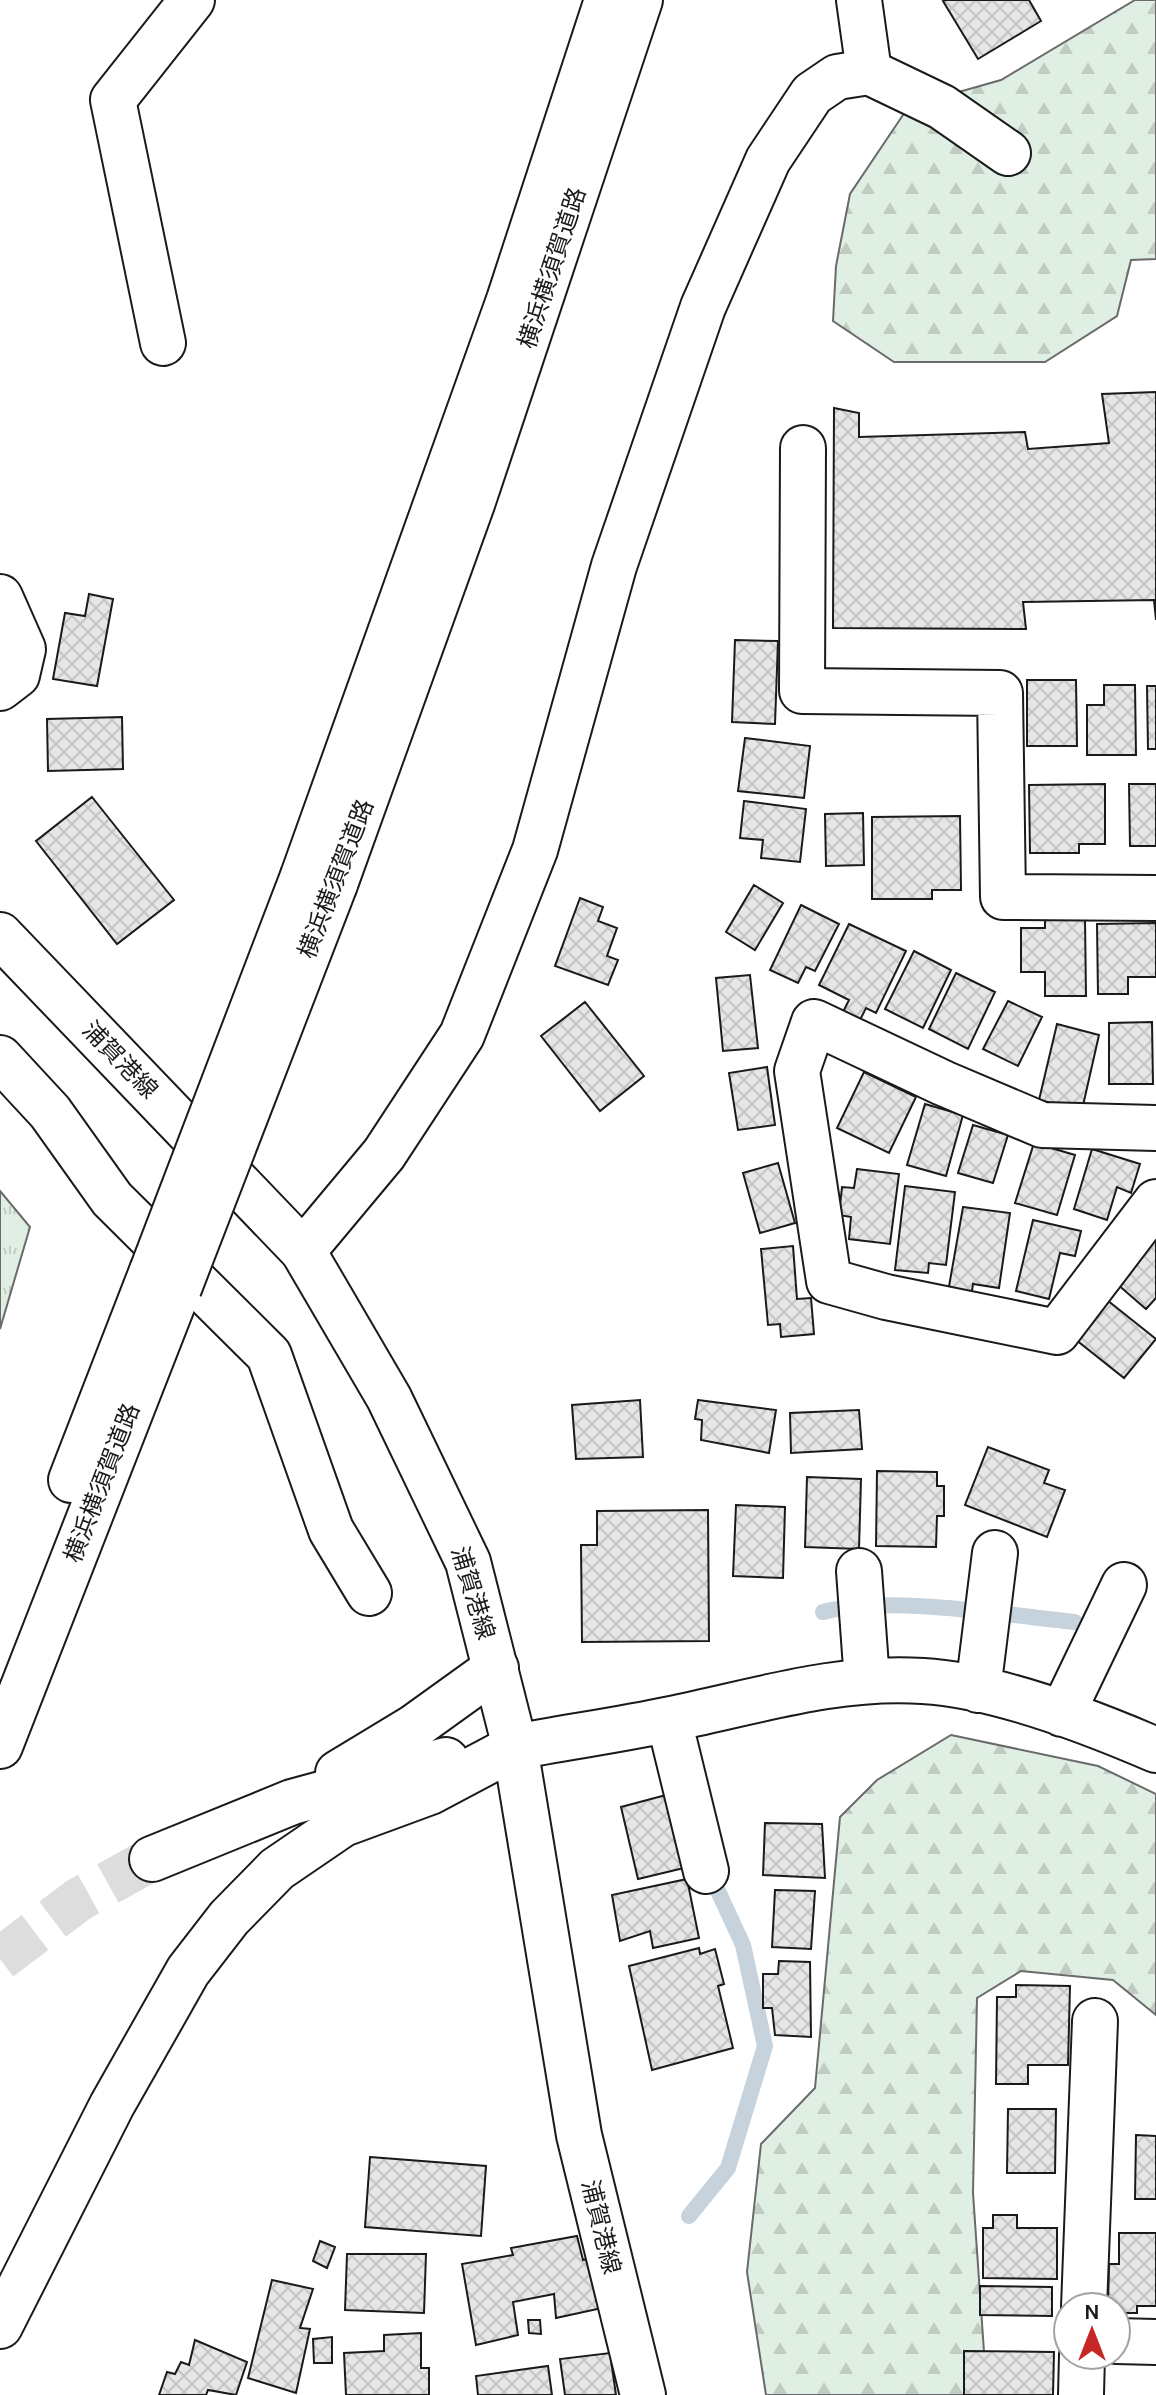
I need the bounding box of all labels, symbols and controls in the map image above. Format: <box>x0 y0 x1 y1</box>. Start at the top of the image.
street label: 横浜横須賀道路 <box>513 184 591 352</box>
street label: 横浜横須賀道路 <box>293 796 379 962</box>
street label: 浦賀港線 <box>77 1016 163 1104</box>
street label: 横浜横須賀道路 <box>59 1400 145 1566</box>
street label: 浦賀港線 <box>446 1543 500 1643</box>
street label: 浦賀港線 <box>576 2177 626 2277</box>
north arrow <box>1052 2291 1132 2371</box>
text: N <box>1084 2299 1100 2325</box>

